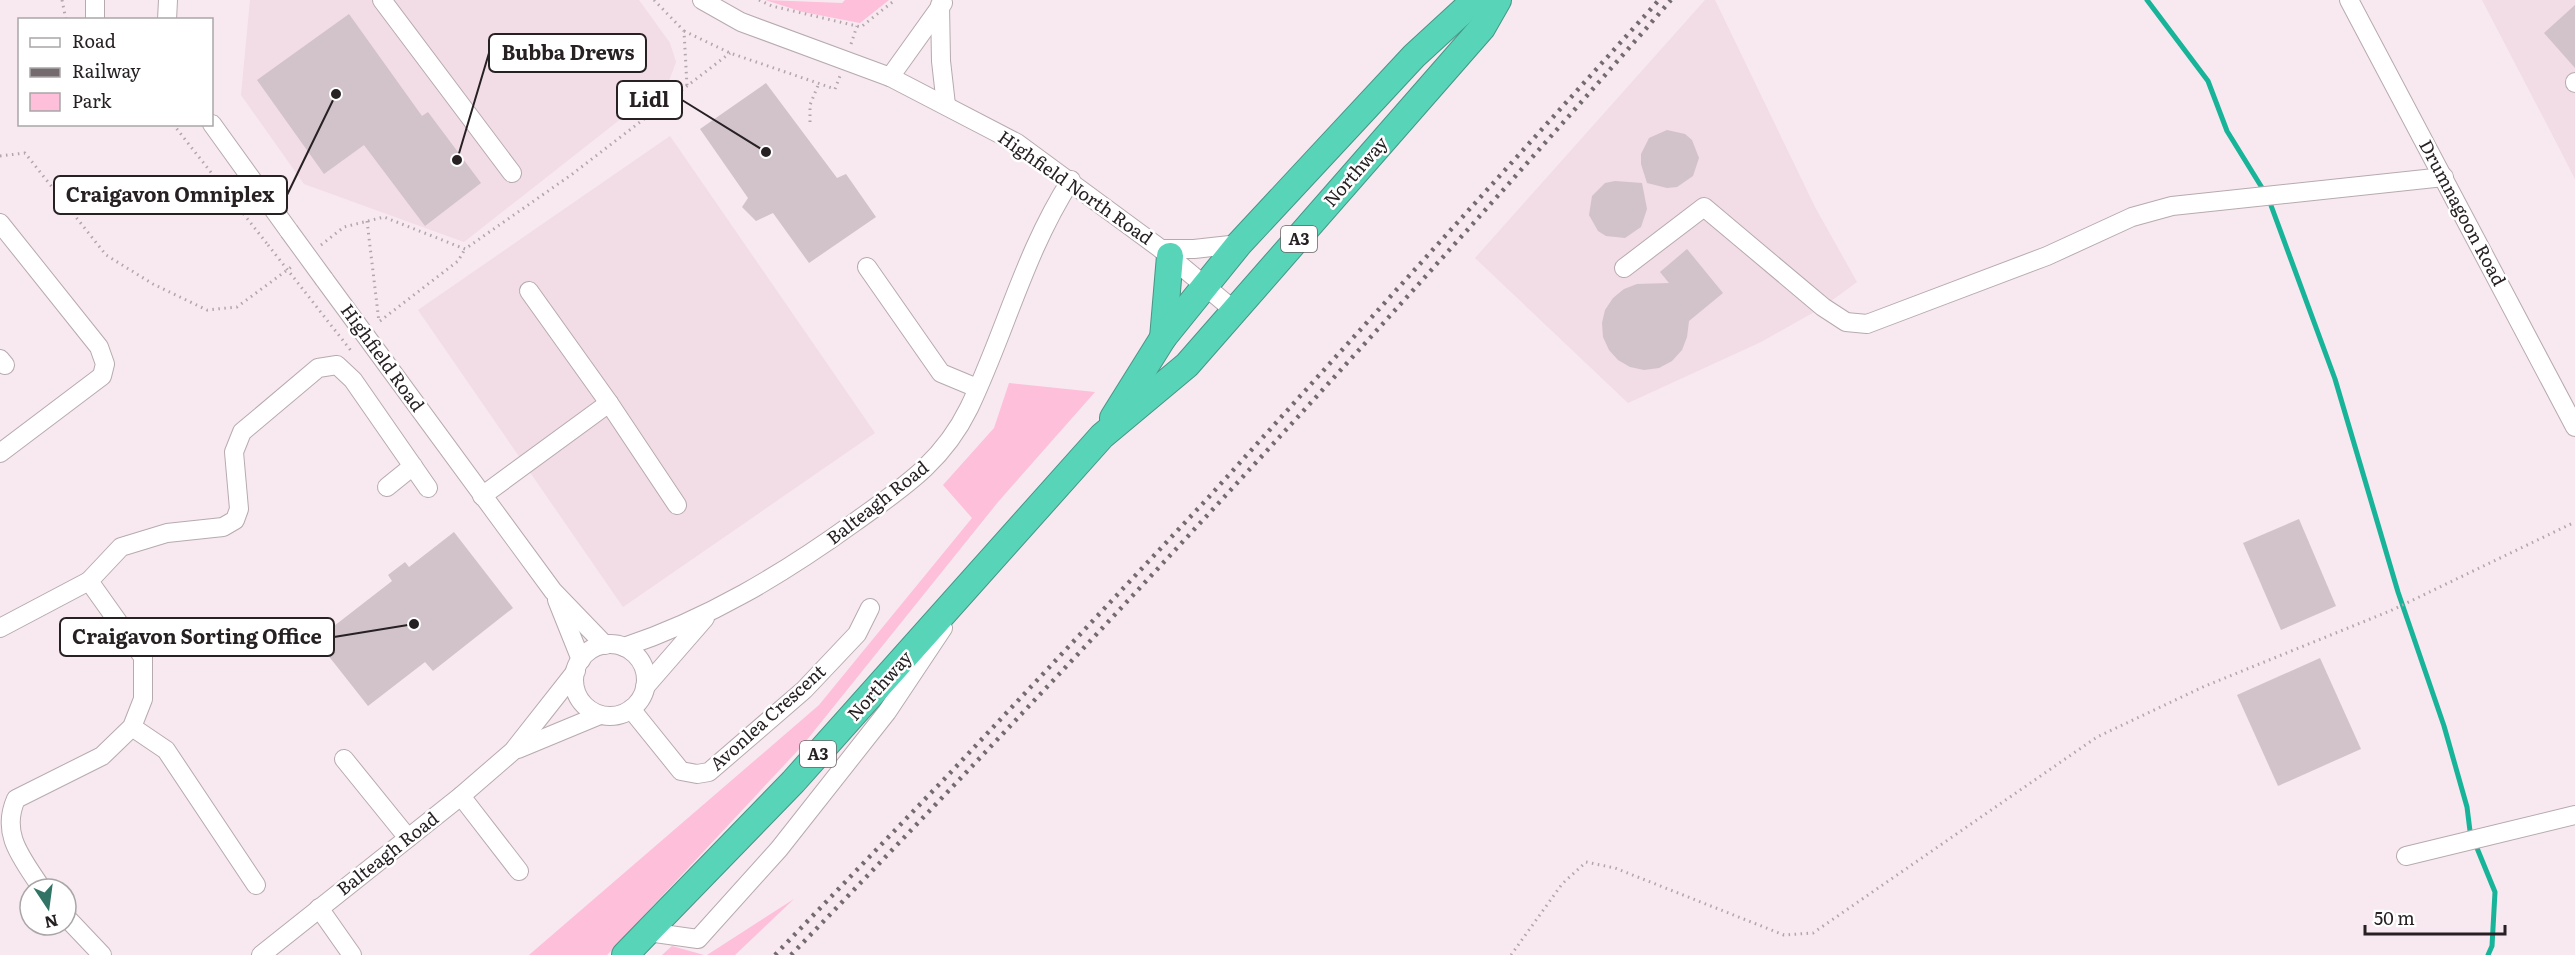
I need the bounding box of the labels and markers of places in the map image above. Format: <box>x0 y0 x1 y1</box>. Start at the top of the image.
callout: Bubba Drews <box>489 34 646 72</box>
callout: Lidl <box>617 81 682 119</box>
callout: Craigavon Omniplex <box>54 176 287 214</box>
callout: Craigavon Sorting Office <box>60 618 334 656</box>

